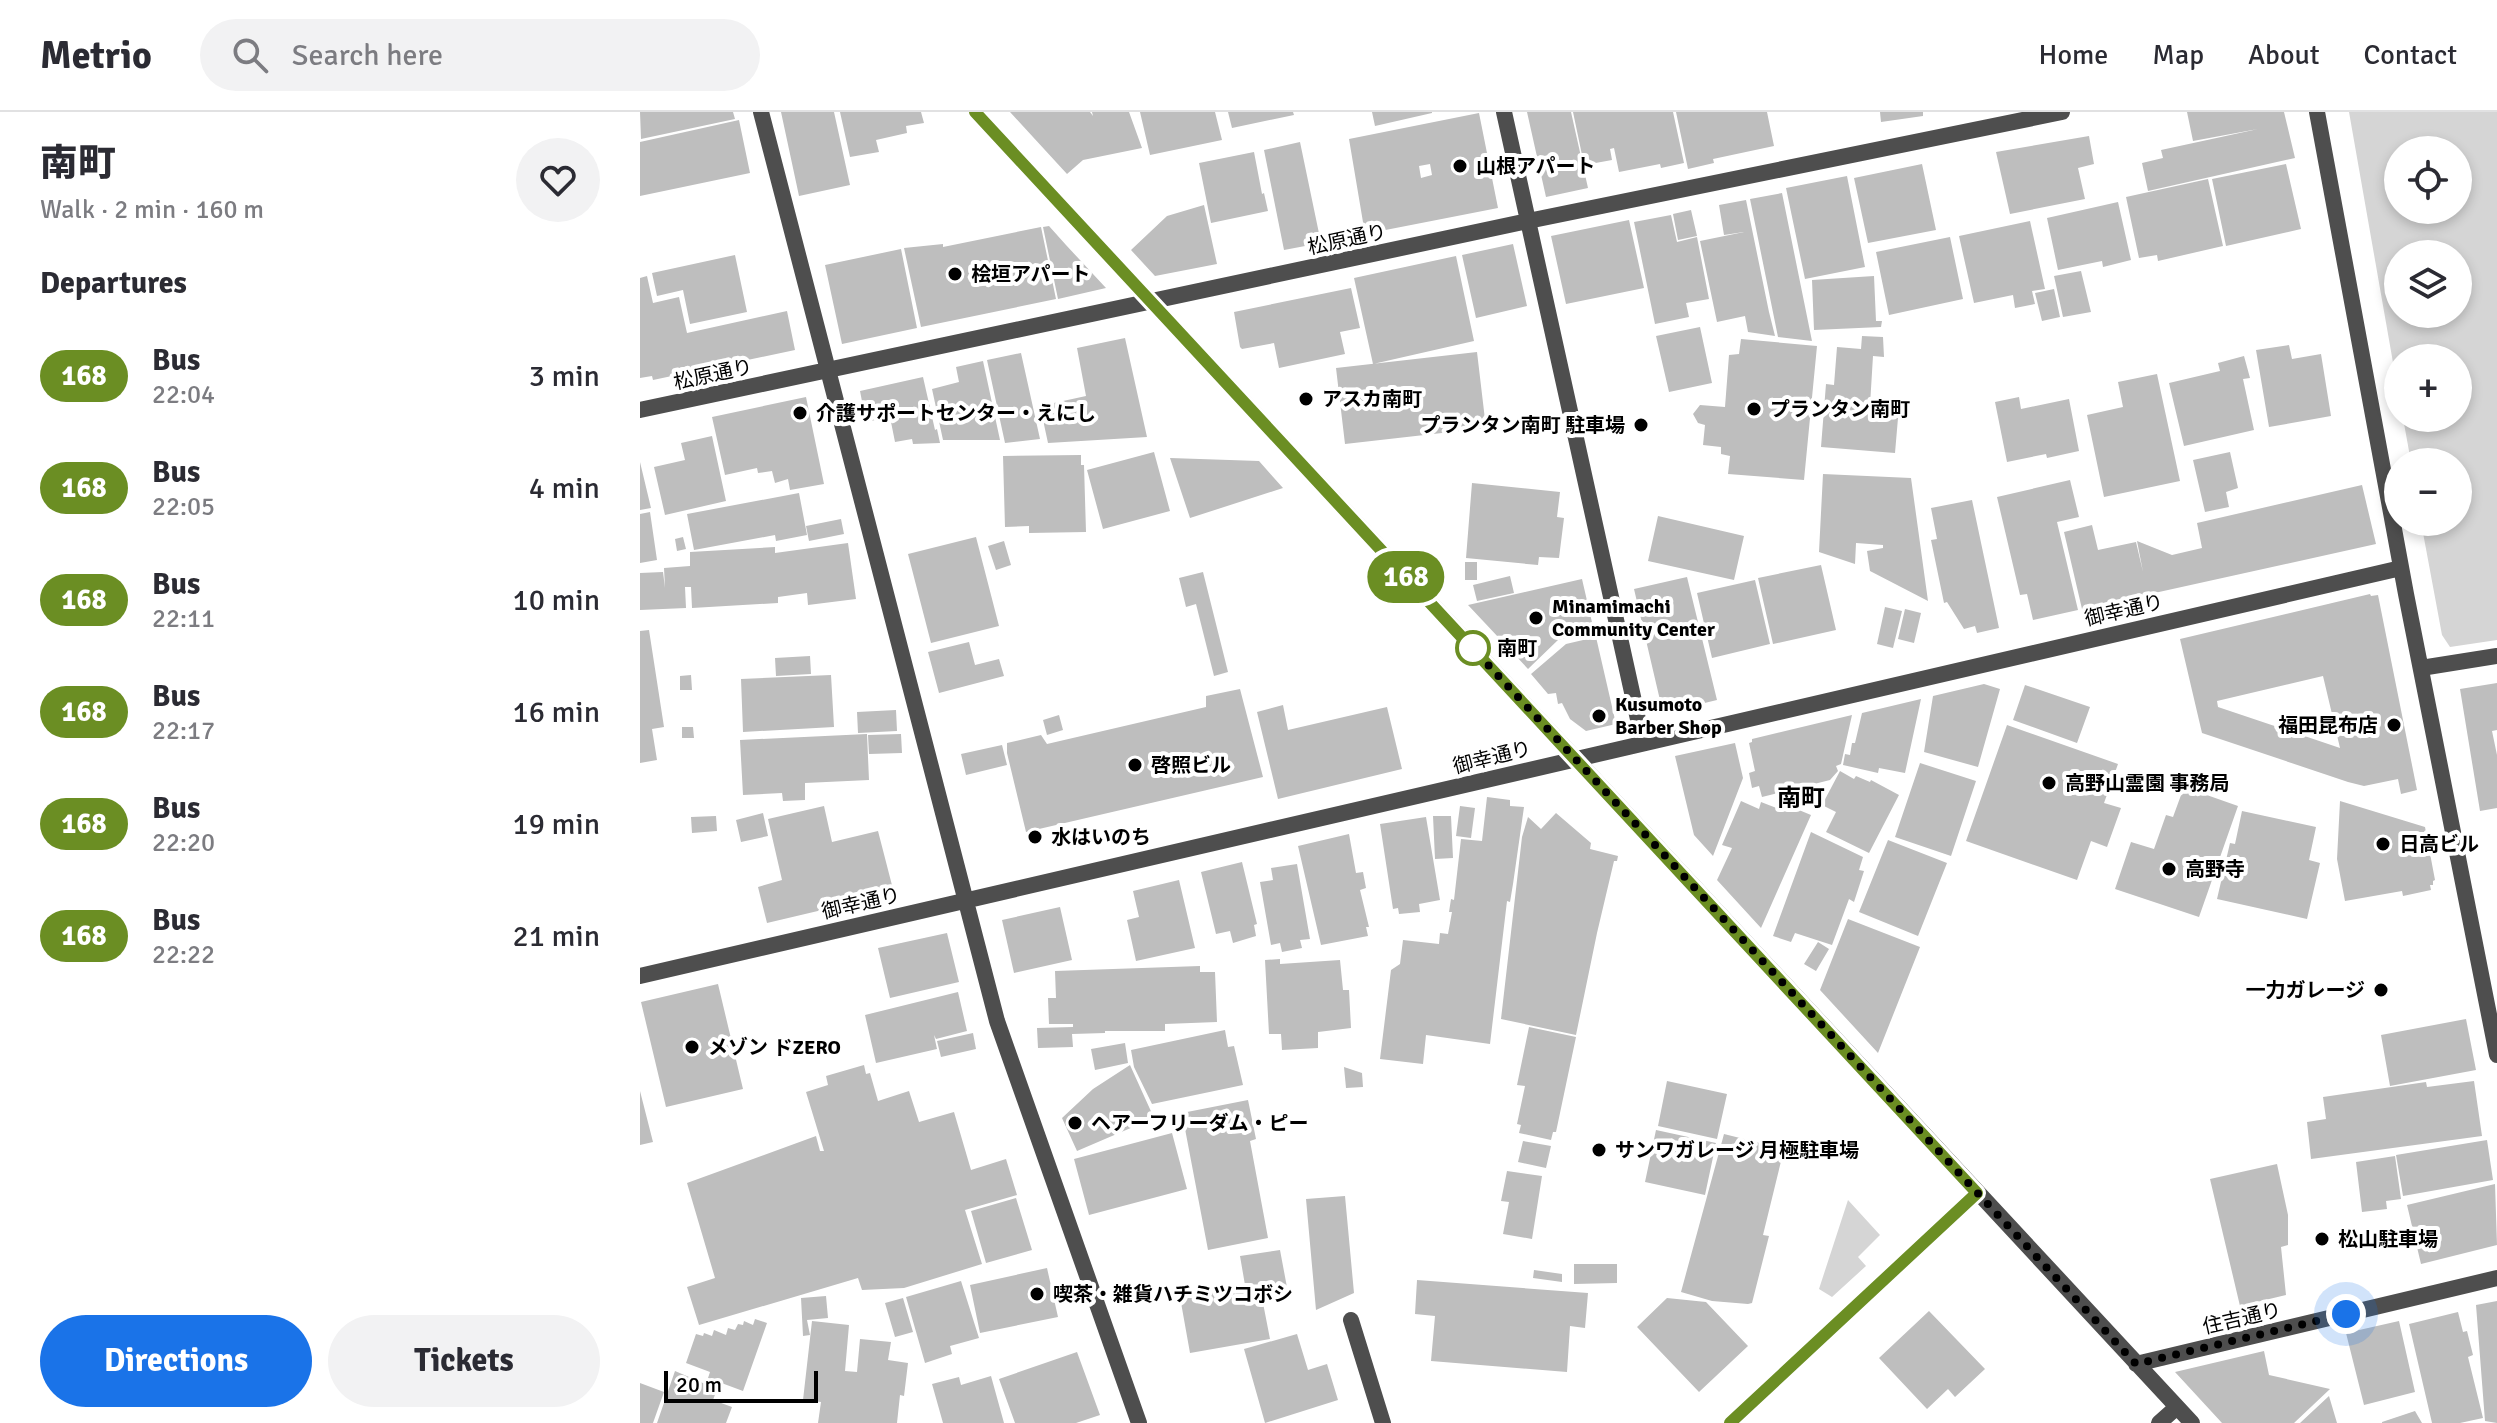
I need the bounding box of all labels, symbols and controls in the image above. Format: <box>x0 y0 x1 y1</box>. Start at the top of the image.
search box <box>200 19 760 91</box>
text: Metrio <box>40 32 152 79</box>
icon: search <box>228 33 272 77</box>
text: Search here <box>292 37 443 74</box>
text: Home <box>2039 38 2108 72</box>
text: Map <box>2152 38 2204 72</box>
text: About <box>2248 38 2320 72</box>
text: Contact <box>2364 38 2457 72</box>
map controls <box>2384 136 2472 536</box>
button: locate <box>2384 136 2472 224</box>
button: heart <box>516 138 600 222</box>
text: 南町 <box>40 140 116 187</box>
place label: 山根アパート <box>1476 154 1596 179</box>
marker: 山根アパート <box>1451 157 1469 175</box>
text: Walk · 2 min · 160 m <box>40 194 264 226</box>
street label: 松原通り <box>1305 219 1389 260</box>
button: layers <box>2384 240 2472 328</box>
place label: 桧垣アパート <box>971 262 1091 287</box>
text: Departures <box>40 265 187 302</box>
marker: 桧垣アパート <box>946 265 964 283</box>
text: Bus <box>152 342 200 379</box>
button: + <box>2384 344 2472 432</box>
street label: 松原通り <box>671 354 755 395</box>
text: 3 min <box>529 358 600 395</box>
text: 168 <box>61 359 107 393</box>
text: 22:04 <box>152 379 215 411</box>
place label: アスカ南町 <box>1322 387 1422 412</box>
marker: アスカ南町 <box>1297 390 1315 408</box>
place label: プランタン南町 <box>1770 397 1910 422</box>
marker: プランタン南町 <box>1745 400 1763 418</box>
place label: 介護サポートセンター・えにし <box>816 401 1096 426</box>
marker: 介護サポートセンター・えにし <box>791 404 809 422</box>
place label: プランタン南町 駐車場 <box>1421 413 1625 438</box>
marker: プランタン南町 駐車場 <box>1632 416 1650 434</box>
button: − <box>2384 448 2472 536</box>
text: Bus <box>152 454 200 491</box>
text: 4 min <box>529 470 600 507</box>
text: 168 <box>61 471 107 505</box>
text: 22:05 <box>152 491 215 523</box>
line badge: 168 <box>1360 551 1452 603</box>
text: 168 <box>1383 560 1429 594</box>
text: Bus <box>152 566 200 603</box>
text: 10 min <box>513 582 600 619</box>
text: 168 <box>61 583 107 617</box>
street label: 御幸通り <box>2082 589 2166 632</box>
place label: Minamimachi Community Center <box>1552 594 1715 642</box>
text: 22:11 <box>152 603 215 635</box>
marker: Minamimachi Community Center <box>1527 609 1545 627</box>
marker: 南町 <box>1456 631 1490 665</box>
place label: 南町 <box>1497 636 1537 661</box>
text: Bus <box>152 678 200 715</box>
place label: Kusumoto Barber Shop <box>1615 692 1722 740</box>
text: 16 min <box>513 694 600 731</box>
text: 168 <box>61 695 107 729</box>
marker: Kusumoto Barber Shop <box>1590 707 1608 725</box>
place label: 福田昆布店 <box>2278 713 2378 738</box>
text: 22:17 <box>152 715 215 747</box>
marker: 福田昆布店 <box>2385 716 2403 734</box>
street label: 御幸通り <box>1450 736 1534 779</box>
place label: 啓照ビル <box>1151 753 1231 778</box>
marker: 啓照ビル <box>1126 756 1144 774</box>
place label: 高野山霊園 事務局 <box>2065 771 2229 796</box>
marker: 高野山霊園 事務局 <box>2040 774 2058 792</box>
district label: 南町 <box>1777 783 1825 813</box>
text: Bus <box>152 790 200 827</box>
text: 19 min <box>513 806 600 843</box>
text: 168 <box>61 807 107 841</box>
place label: 水はいのち <box>1051 825 1151 850</box>
text: 22:20 <box>152 827 215 859</box>
marker: 水はいのち <box>1026 828 1044 846</box>
place label: 日高ビル <box>2399 832 2479 857</box>
marker: 日高ビル <box>2374 835 2392 853</box>
place label: 高野寺 <box>2185 857 2245 882</box>
marker: 高野寺 <box>2160 860 2178 878</box>
street label: 御幸通り <box>819 882 903 925</box>
text: Bus <box>152 902 200 939</box>
text: 21 min <box>513 918 600 955</box>
text: 168 <box>61 919 107 953</box>
text: 22:22 <box>152 939 215 971</box>
place label: 一力ガレージ <box>2245 978 2365 1003</box>
marker: 一力ガレージ <box>2372 981 2390 999</box>
place label: メゾン ドZERO <box>708 1035 841 1060</box>
marker: メゾン ドZERO <box>683 1038 701 1056</box>
place label: ヘアーフリーダム・ピー <box>1091 1111 1309 1136</box>
marker: ヘアーフリーダム・ピー <box>1066 1114 1084 1132</box>
place label: サンワガレージ 月極駐車場 <box>1615 1138 1859 1163</box>
marker: サンワガレージ 月極駐車場 <box>1590 1141 1608 1159</box>
place label: 松山駐車場 <box>2338 1227 2438 1252</box>
marker: 松山駐車場 <box>2313 1230 2331 1248</box>
place label: 喫茶・雑貨ハチミツコボシ <box>1053 1282 1293 1307</box>
marker: 喫茶・雑貨ハチミツコボシ <box>1028 1285 1046 1303</box>
your location <box>2326 1294 2366 1334</box>
street label: 住吉通り <box>2200 1297 2284 1340</box>
button: Directions <box>40 1315 312 1407</box>
button: Tickets <box>328 1315 600 1407</box>
scale bar <box>664 1367 818 1403</box>
text: 20 m <box>676 1371 722 1398</box>

